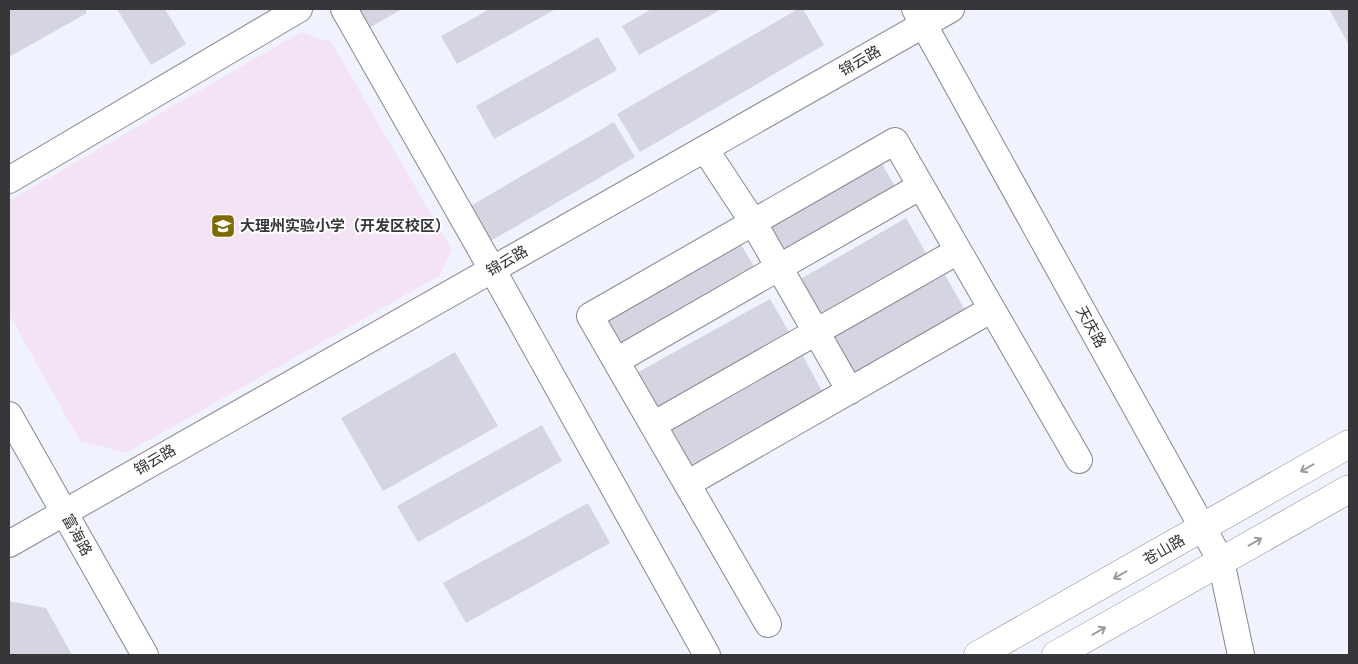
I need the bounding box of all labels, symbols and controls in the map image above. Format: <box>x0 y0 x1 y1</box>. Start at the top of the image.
street label: 锦云路 <box>836 42 884 80</box>
school or university icon: 大理州实验小学（开发区校区） <box>210 213 236 239</box>
place label: 大理州实验小学（开发区校区） <box>240 217 450 235</box>
street label: 锦云路 <box>483 242 531 280</box>
street label: 天庆路 <box>1072 303 1110 351</box>
street label: 锦云路 <box>131 441 179 479</box>
one-way arrow <box>1300 464 1314 474</box>
street label: 富海路 <box>58 511 96 559</box>
street label: 苍山路 <box>1140 531 1188 569</box>
one-way arrow <box>1247 537 1262 547</box>
one-way arrow <box>1113 570 1128 580</box>
one-way arrow <box>1091 626 1106 636</box>

